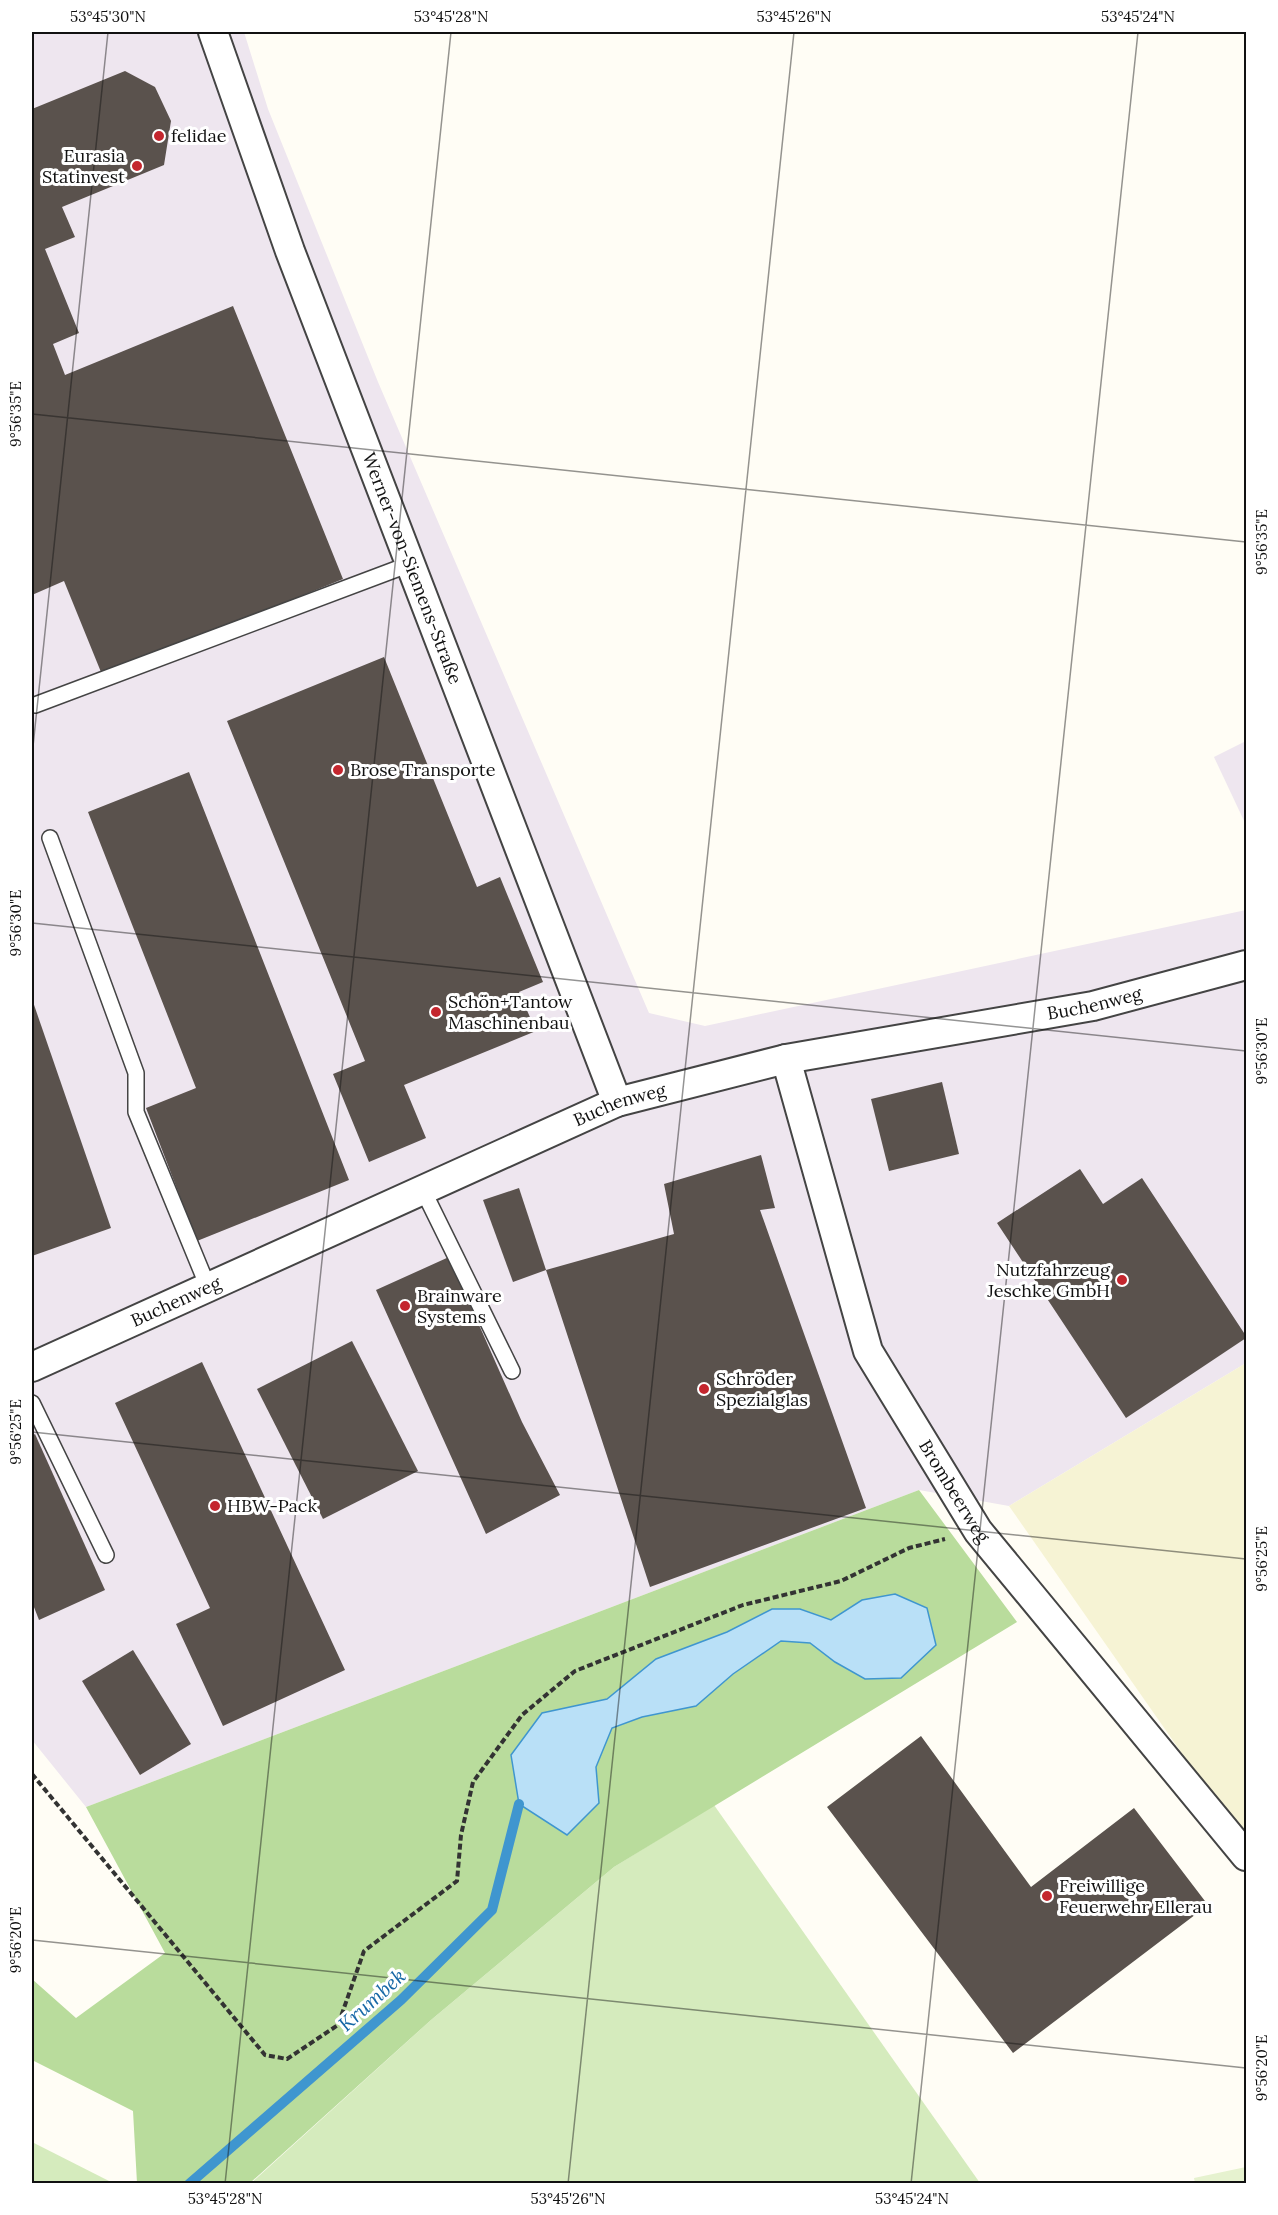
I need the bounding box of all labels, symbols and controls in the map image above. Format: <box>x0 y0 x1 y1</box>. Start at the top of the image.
text: 53°45'30"N <box>70 7 146 26</box>
text: 53°45'28"N <box>414 7 488 26</box>
text: 53°45'26"N <box>757 7 831 26</box>
text: 53°45'24"N <box>1101 7 1175 26</box>
place label: felidae <box>171 124 227 147</box>
marker: felidae <box>152 129 166 143</box>
place label: Eurasia Statinvest <box>42 144 125 188</box>
marker: Eurasia Statinvest <box>130 159 144 173</box>
text: 9°56'35"E <box>6 381 25 447</box>
street label: Werner-von-Siemens-Straße <box>357 449 467 687</box>
text: 9°56'35"E <box>1252 509 1271 575</box>
place label: Brose Transporte <box>350 758 496 781</box>
marker: Brose Transporte <box>331 763 345 777</box>
text: 9°56'30"E <box>6 890 25 956</box>
street label: Buchenweg <box>1045 981 1145 1025</box>
place label: Schön+Tantow Maschinenbau <box>448 990 573 1034</box>
marker: Schön+Tantow Maschinenbau <box>429 1005 443 1019</box>
text: 9°56'30"E <box>1252 1018 1271 1084</box>
street label: Buchenweg <box>570 1078 669 1131</box>
place label: Nutzfahrzeug Jeschke GmbH <box>986 1258 1111 1302</box>
street label: Buchenweg <box>127 1271 225 1332</box>
marker: Nutzfahrzeug Jeschke GmbH <box>1115 1273 1129 1287</box>
place label: Brainware Systems <box>417 1284 502 1328</box>
marker: Brainware Systems <box>398 1299 412 1313</box>
place label: Schröder Spezialglas <box>716 1367 808 1411</box>
marker: Schröder Spezialglas <box>697 1382 711 1396</box>
text: 9°56'25"E <box>6 1399 25 1465</box>
street label: Brombeerweg <box>914 1435 996 1548</box>
place label: HBW-Pack <box>227 1494 317 1517</box>
marker: HBW-Pack <box>208 1499 222 1513</box>
text: 9°56'25"E <box>1252 1526 1271 1592</box>
place label: Freiwillige Feuerwehr Ellerau <box>1059 1874 1213 1918</box>
marker: Freiwillige Feuerwehr Ellerau <box>1040 1889 1054 1903</box>
text: 9°56'20"E <box>6 1907 25 1973</box>
water label: Krumbek <box>333 1963 410 2036</box>
text: 9°56'20"E <box>1252 2035 1271 2101</box>
text: 53°45'28"N <box>188 2189 262 2208</box>
text: 53°45'26"N <box>531 2189 605 2208</box>
text: 53°45'24"N <box>875 2189 949 2208</box>

